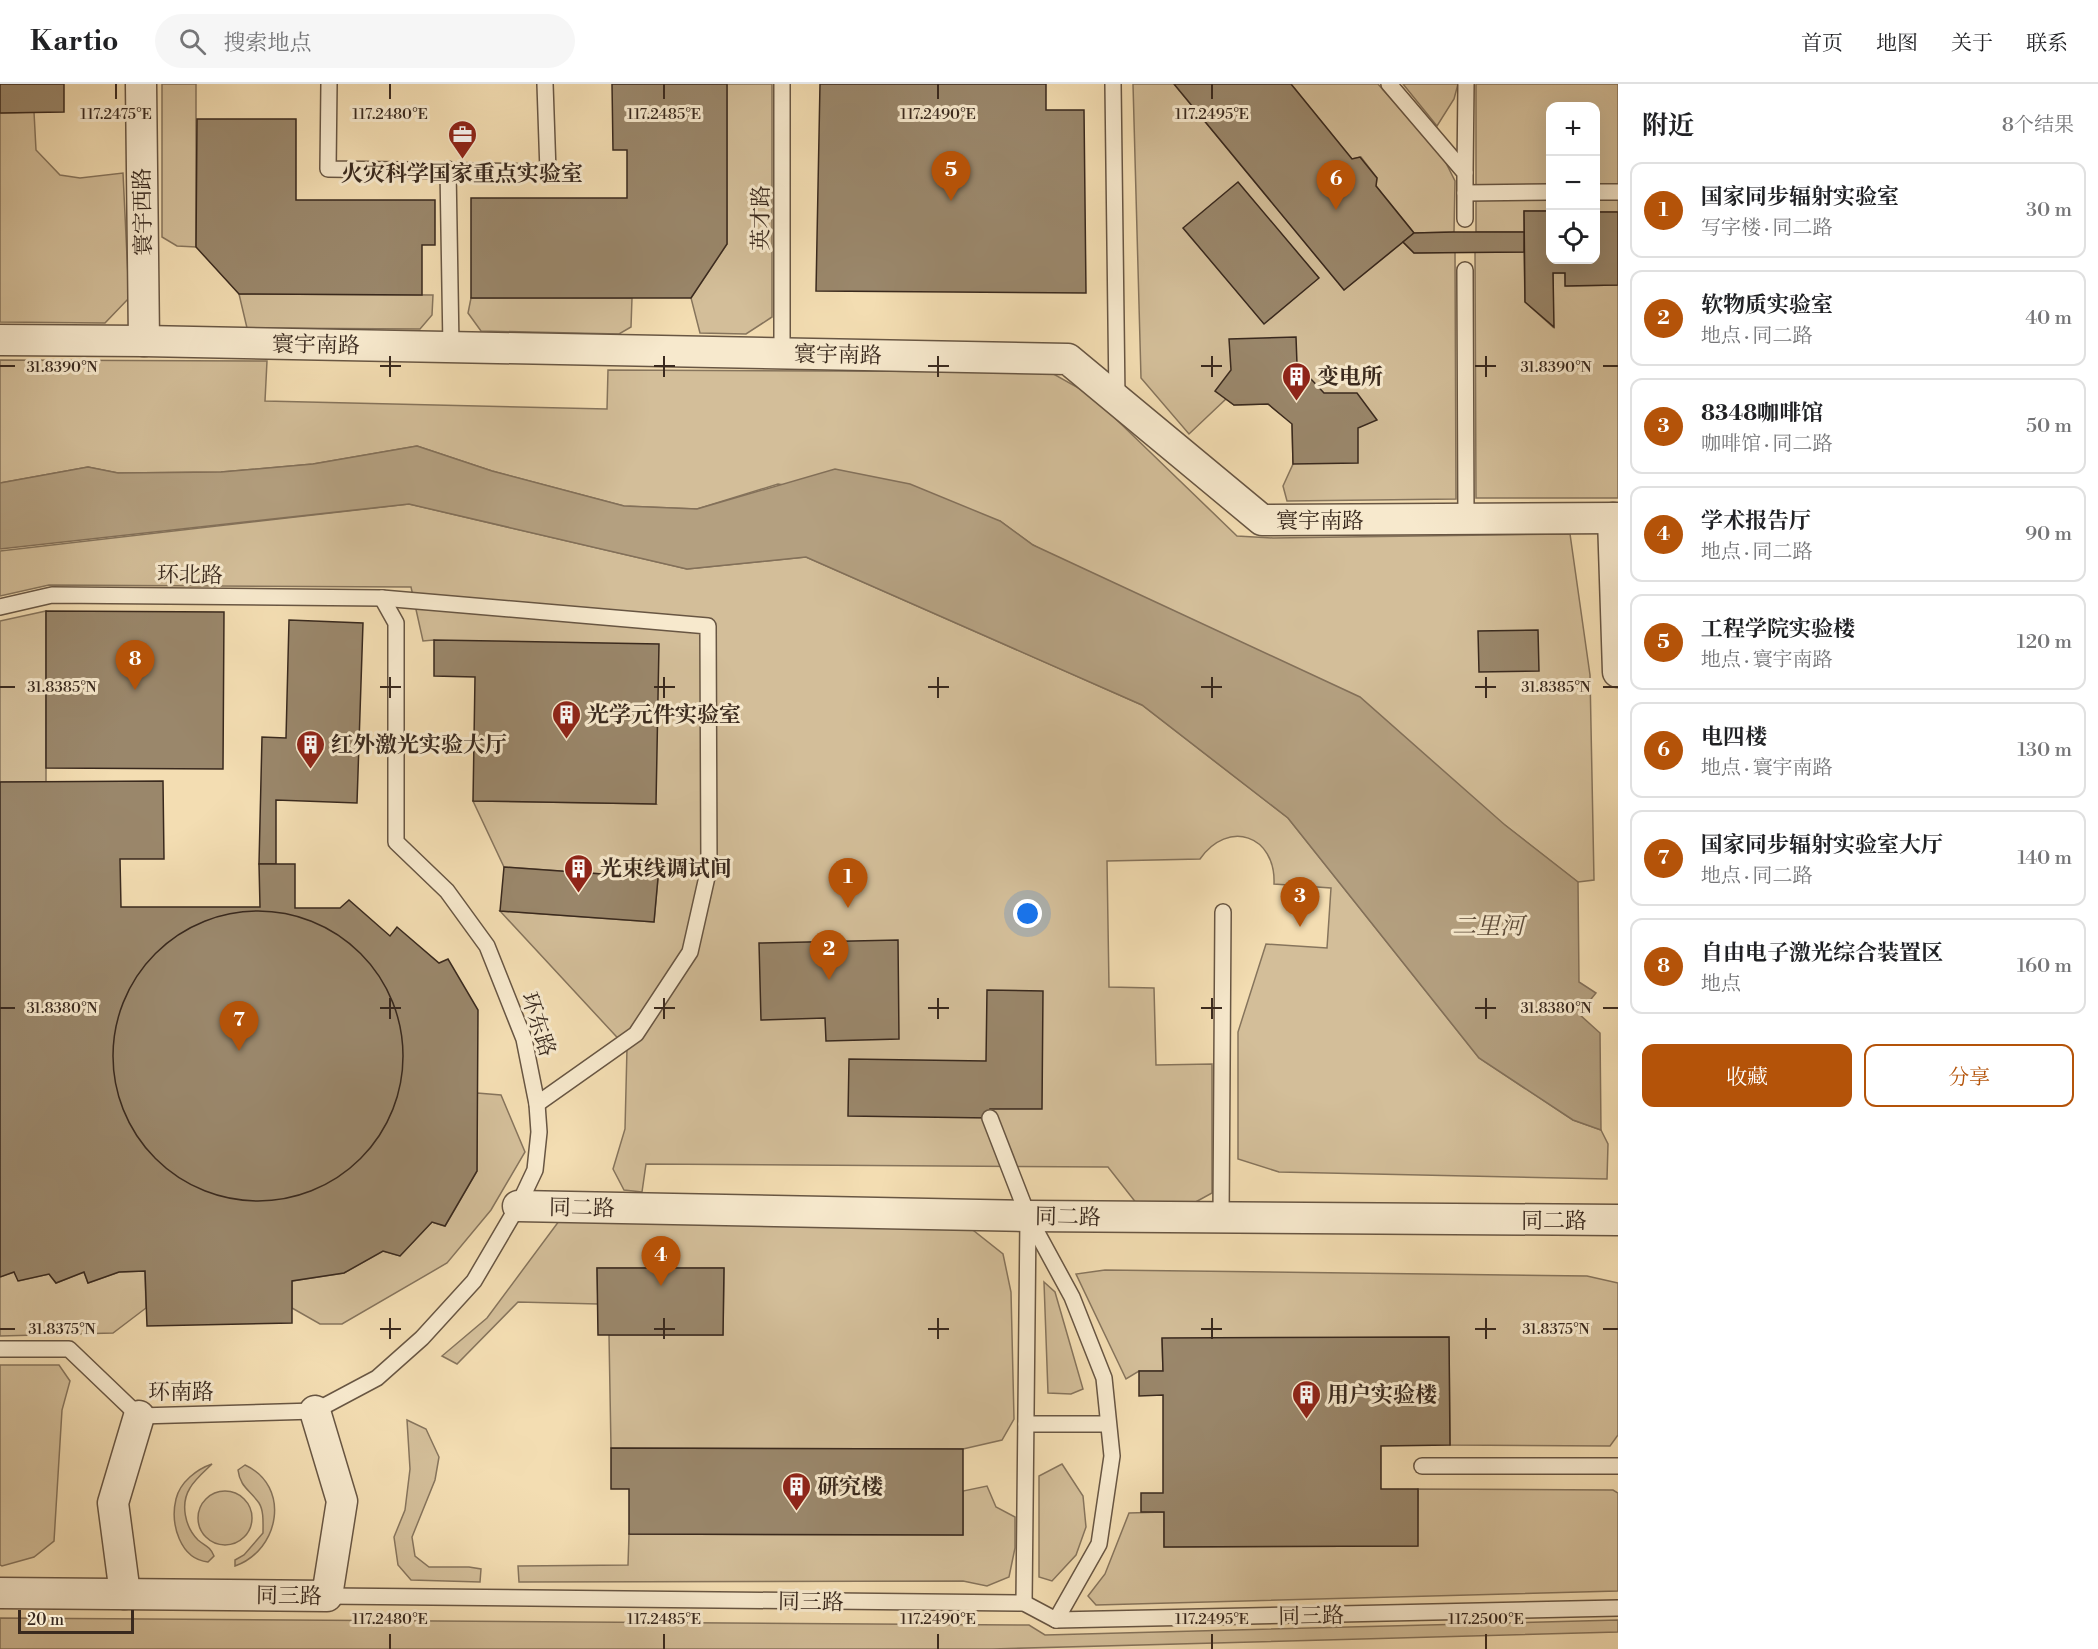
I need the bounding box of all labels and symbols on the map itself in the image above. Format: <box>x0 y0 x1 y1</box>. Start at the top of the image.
text: 117.2475°E <box>80 105 152 124</box>
text: 117.2480°E <box>352 105 428 124</box>
text: 117.2485°E <box>627 105 701 124</box>
text: 117.2490°E <box>900 105 976 124</box>
text: 117.2495°E <box>1175 105 1249 124</box>
office icon: 火灾科学国家重点实验室 <box>446 118 478 160</box>
pin: 5 <box>932 152 970 201</box>
pin: 6 <box>1316 160 1356 210</box>
place label: 火灾科学国家重点实验室 <box>341 161 583 188</box>
street label: 寰宇西路 <box>129 168 158 256</box>
street label: 英才路 <box>748 185 775 251</box>
street label: 寰宇南路 <box>272 331 360 360</box>
street label: 寰宇南路 <box>794 341 882 370</box>
text: 31.8390°N <box>26 358 98 377</box>
text: 31.8390°N <box>1520 358 1592 377</box>
building icon: 变电所 <box>1280 360 1312 402</box>
place label: 变电所 <box>1317 364 1383 391</box>
street label: 寰宇南路 <box>1276 508 1364 535</box>
street label: 环北路 <box>157 561 223 590</box>
pin: 8 <box>116 640 154 690</box>
text: 31.8385°N <box>27 678 97 697</box>
text: 31.8385°N <box>1521 678 1591 697</box>
building icon: 光学元件实验室 <box>550 698 582 740</box>
place label: 光学元件实验室 <box>587 702 741 729</box>
building icon: 红外激光实验大厅 <box>294 728 326 770</box>
place label: 红外激光实验大厅 <box>331 732 507 759</box>
building icon: 光束线调试间 <box>563 852 595 894</box>
place label: 光束线调试间 <box>600 856 732 883</box>
pin: 1 <box>828 858 868 908</box>
pin: 3 <box>1280 878 1320 927</box>
your location <box>1013 899 1042 928</box>
water label: 二里河 <box>1452 912 1528 942</box>
pin: 2 <box>810 930 848 980</box>
street label: 环东路 <box>515 989 561 1060</box>
text: 31.8380°N <box>26 999 98 1018</box>
text: 31.8380°N <box>1520 999 1592 1018</box>
pin: 7 <box>220 1002 258 1051</box>
street label: 同二路 <box>549 1194 615 1223</box>
street label: 同二路 <box>1035 1203 1101 1232</box>
street label: 同二路 <box>1521 1208 1587 1235</box>
pin: 4 <box>642 1236 680 1286</box>
text: 31.8375°N <box>28 1320 96 1339</box>
text: 31.8375°N <box>1522 1320 1590 1339</box>
building icon: 用户实验楼 <box>1290 1378 1322 1420</box>
street label: 环南路 <box>148 1379 214 1406</box>
place label: 用户实验楼 <box>1327 1382 1437 1409</box>
building icon: 研究楼 <box>780 1470 812 1512</box>
place label: 研究楼 <box>817 1474 883 1501</box>
street label: 同三路 <box>256 1582 322 1611</box>
street label: 同三路 <box>778 1588 844 1617</box>
street label: 同三路 <box>1278 1602 1344 1631</box>
scale bar <box>18 1607 134 1634</box>
text: 117.2480°E <box>352 1610 428 1629</box>
text: 117.2485°E <box>627 1610 701 1629</box>
text: 117.2490°E <box>900 1610 976 1629</box>
text: 117.2495°E <box>1175 1610 1249 1629</box>
text: 117.2500°E <box>1448 1610 1524 1629</box>

